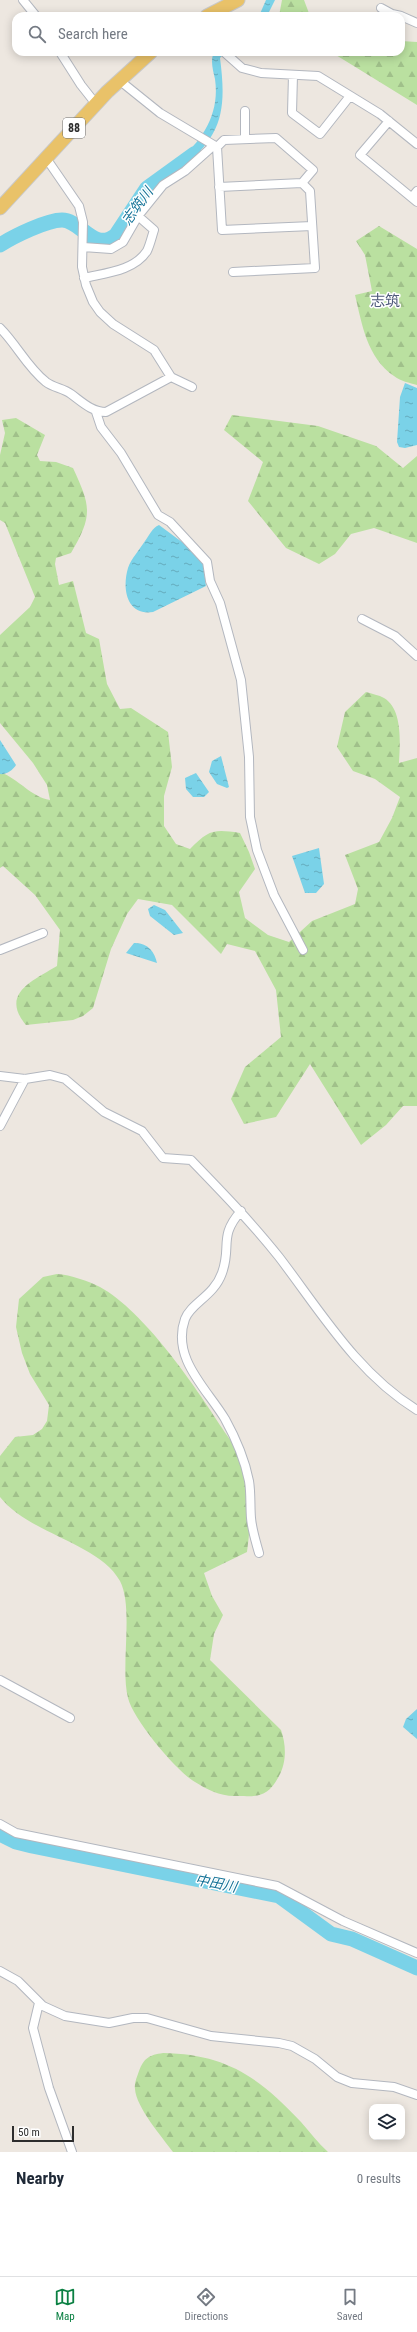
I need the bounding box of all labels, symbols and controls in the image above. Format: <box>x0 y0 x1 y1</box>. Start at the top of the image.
search box <box>12 12 405 56</box>
icon: search <box>26 23 48 45</box>
text: Search here <box>58 25 128 43</box>
road number: 88 <box>63 118 85 138</box>
water label: 志筑川 <box>118 183 157 228</box>
district label: 志筑 <box>370 292 400 310</box>
water label: 中田川 <box>194 1871 240 1895</box>
map controls <box>369 2104 405 2140</box>
button: layers <box>369 2104 405 2140</box>
scale bar <box>12 2124 74 2143</box>
text: 50 m <box>18 2126 40 2139</box>
text: Nearby <box>16 2168 64 2188</box>
text: 0 results <box>357 2171 401 2186</box>
tab: Map <box>54 2286 76 2323</box>
tab: Directions <box>184 2286 228 2323</box>
tab: Saved <box>337 2286 363 2323</box>

